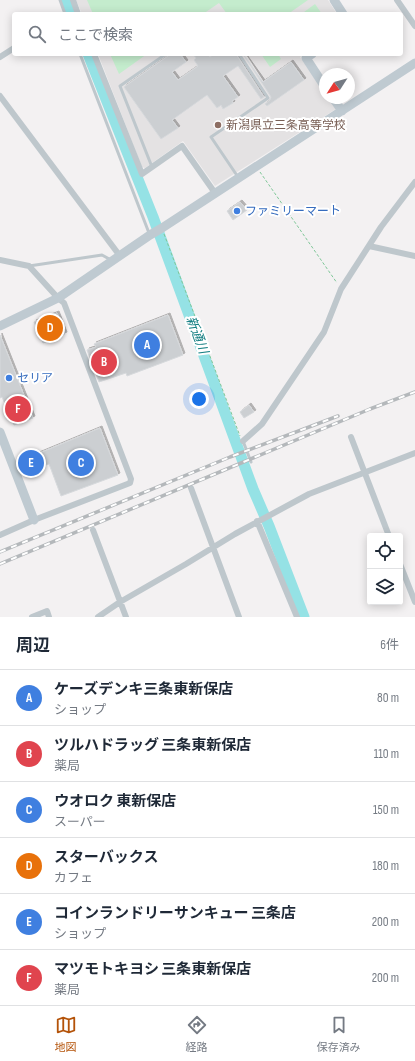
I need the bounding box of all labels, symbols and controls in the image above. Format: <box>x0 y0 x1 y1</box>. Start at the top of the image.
search box <box>12 12 403 56</box>
icon: search <box>26 23 48 45</box>
text: ここで検索 <box>58 26 133 45</box>
north arrow <box>319 68 355 104</box>
place label: 新潟県立三条高等学校 <box>226 118 346 133</box>
marker: 新潟県立三条高等学校 <box>213 120 223 130</box>
place label: ファミリーマート <box>245 204 341 219</box>
marker: ファミリーマート <box>232 206 242 216</box>
pin: D <box>37 313 63 343</box>
water label: 新通川 <box>183 314 212 358</box>
pin: A <box>134 330 160 360</box>
pin: B <box>91 347 117 377</box>
place label: セリア <box>17 371 53 386</box>
marker: セリア <box>4 373 14 383</box>
your location <box>189 389 209 409</box>
pin: F <box>5 394 31 424</box>
pin: E <box>18 448 44 478</box>
pin: C <box>68 448 94 478</box>
map controls <box>367 533 403 605</box>
button: locate <box>367 533 403 569</box>
button: layers <box>367 569 403 605</box>
text: 周辺 <box>16 636 50 656</box>
text: 6件 <box>380 637 399 653</box>
text: ケーズデンキ三条東新保店 <box>54 680 233 699</box>
text: A <box>26 690 32 706</box>
text: 80 m <box>377 690 399 706</box>
text: ショップ <box>54 702 106 718</box>
text: ツルハドラッグ 三条東新保店 <box>54 736 251 755</box>
text: B <box>26 746 32 762</box>
text: 110 m <box>374 746 399 762</box>
text: 薬局 <box>54 758 80 774</box>
text: ウオロク 東新保店 <box>54 792 176 811</box>
text: C <box>26 802 32 818</box>
text: 150 m <box>373 802 399 818</box>
text: スーパー <box>54 814 106 830</box>
text: スターバックス <box>54 848 158 867</box>
text: D <box>26 858 32 874</box>
text: 180 m <box>373 858 399 874</box>
text: カフェ <box>54 870 93 886</box>
text: コインランドリーサンキュー 三条店 <box>54 904 296 923</box>
text: E <box>26 914 32 930</box>
text: 200 m <box>372 914 399 930</box>
text: ショップ <box>54 926 106 942</box>
text: マツモトキヨシ 三条東新保店 <box>54 960 251 979</box>
text: F <box>26 970 32 986</box>
text: 200 m <box>372 970 399 986</box>
text: 薬局 <box>54 982 80 998</box>
tab: 地図 <box>55 1014 77 1054</box>
tab: 経路 <box>186 1014 208 1054</box>
tab: 保存済み <box>317 1014 361 1054</box>

